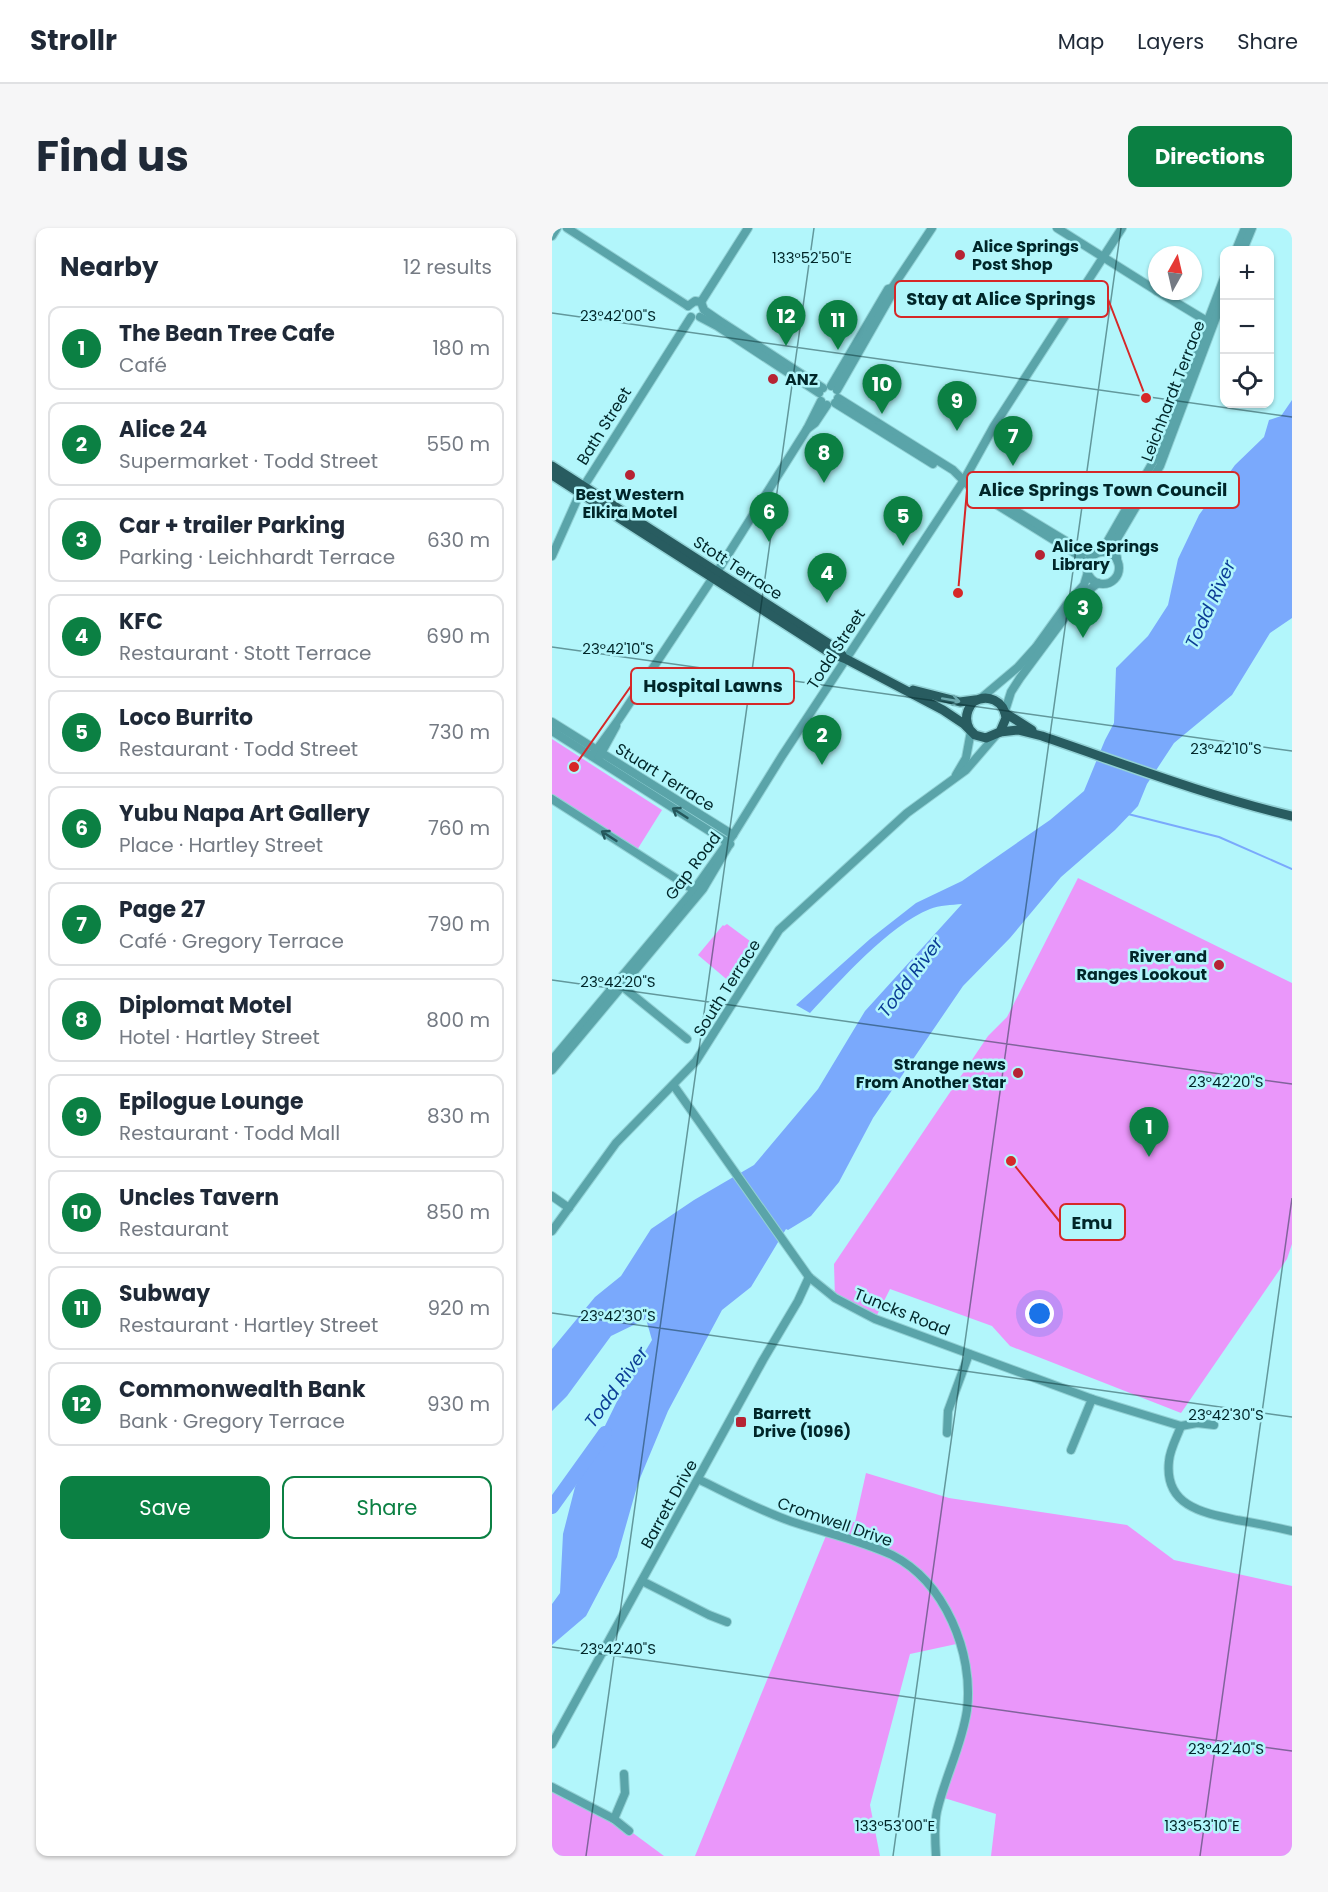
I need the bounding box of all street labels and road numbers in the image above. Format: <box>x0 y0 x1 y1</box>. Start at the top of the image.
street label: Leichhardt Terrace <box>1135 317 1211 465</box>
street label: Bath Street <box>571 383 637 469</box>
street label: Stott Terrace <box>689 530 787 606</box>
street label: Todd Street <box>801 604 871 694</box>
street label: Stuart Terrace <box>611 737 719 817</box>
street label: Gap Road <box>660 827 726 905</box>
street label: South Terrace <box>688 935 766 1041</box>
street label: Tuncks Road <box>851 1282 953 1342</box>
street label: Barrett Drive <box>635 1455 703 1553</box>
street label: Cromwell Drive <box>774 1492 896 1552</box>

